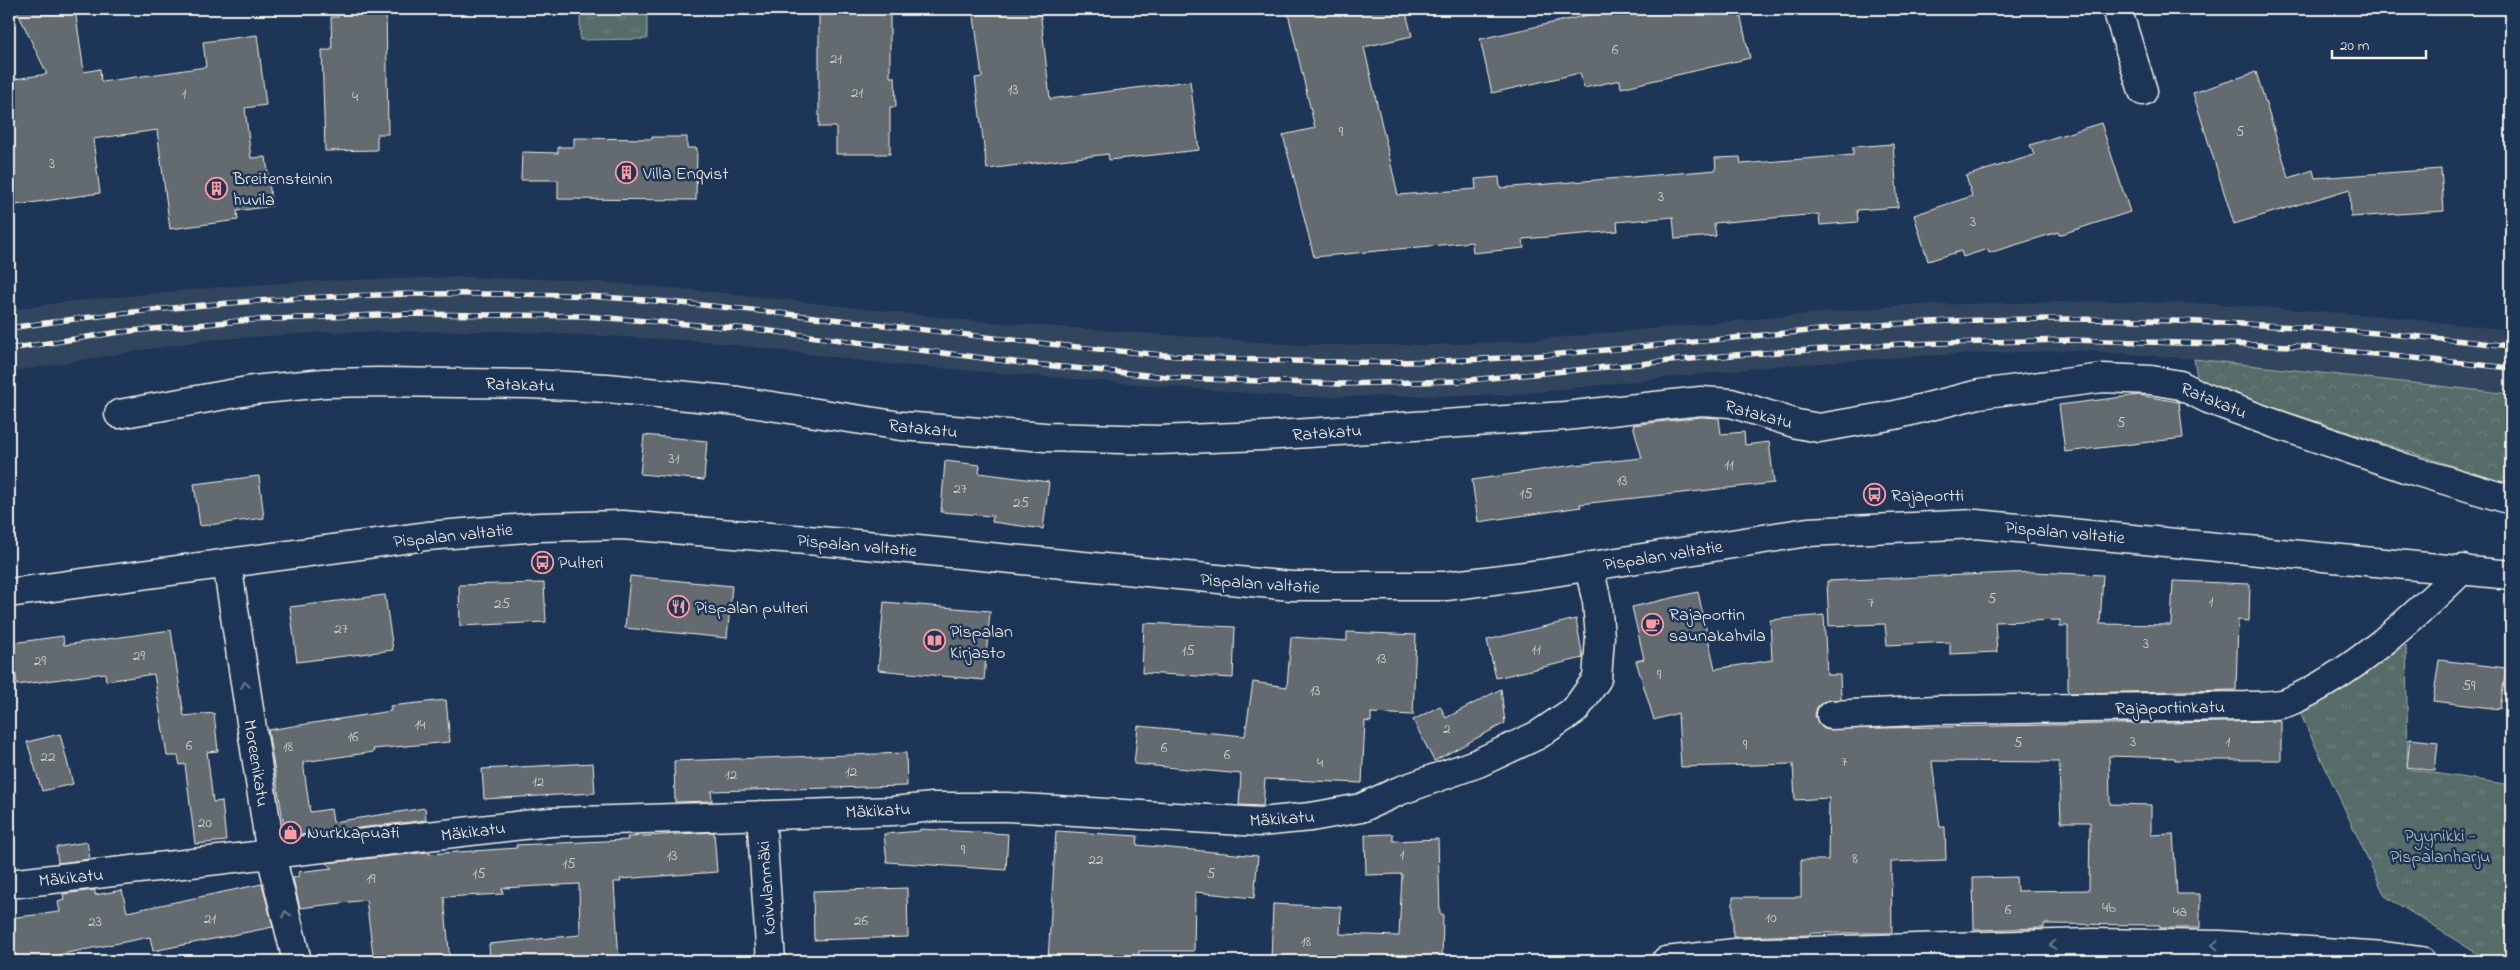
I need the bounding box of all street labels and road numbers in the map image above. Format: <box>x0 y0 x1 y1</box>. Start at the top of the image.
street label: Ratakatu <box>485 372 555 400</box>
street label: Ratakatu <box>2176 377 2250 427</box>
street label: Ratakatu <box>1722 394 1795 437</box>
street label: Ratakatu <box>887 413 959 447</box>
street label: Ratakatu <box>1292 419 1363 449</box>
street label: Pispalan valtatie <box>2004 516 2127 552</box>
street label: Pispalan valtatie <box>392 518 515 556</box>
street label: Pispalan valtatie <box>796 529 919 565</box>
street label: Pispalan valtatie <box>1602 535 1726 579</box>
street label: Pispalan valtatie <box>1199 568 1322 602</box>
street label: Rajaportinkatu <box>2115 695 2225 723</box>
street label: Moreenikatu <box>235 718 275 809</box>
street label: Mäkikatu <box>845 797 911 827</box>
street label: Mäkikatu <box>1249 805 1315 835</box>
street label: Mäkikatu <box>439 816 507 850</box>
street label: Koivulanmäki <box>752 840 784 936</box>
street label: Mäkikatu <box>37 863 105 895</box>

